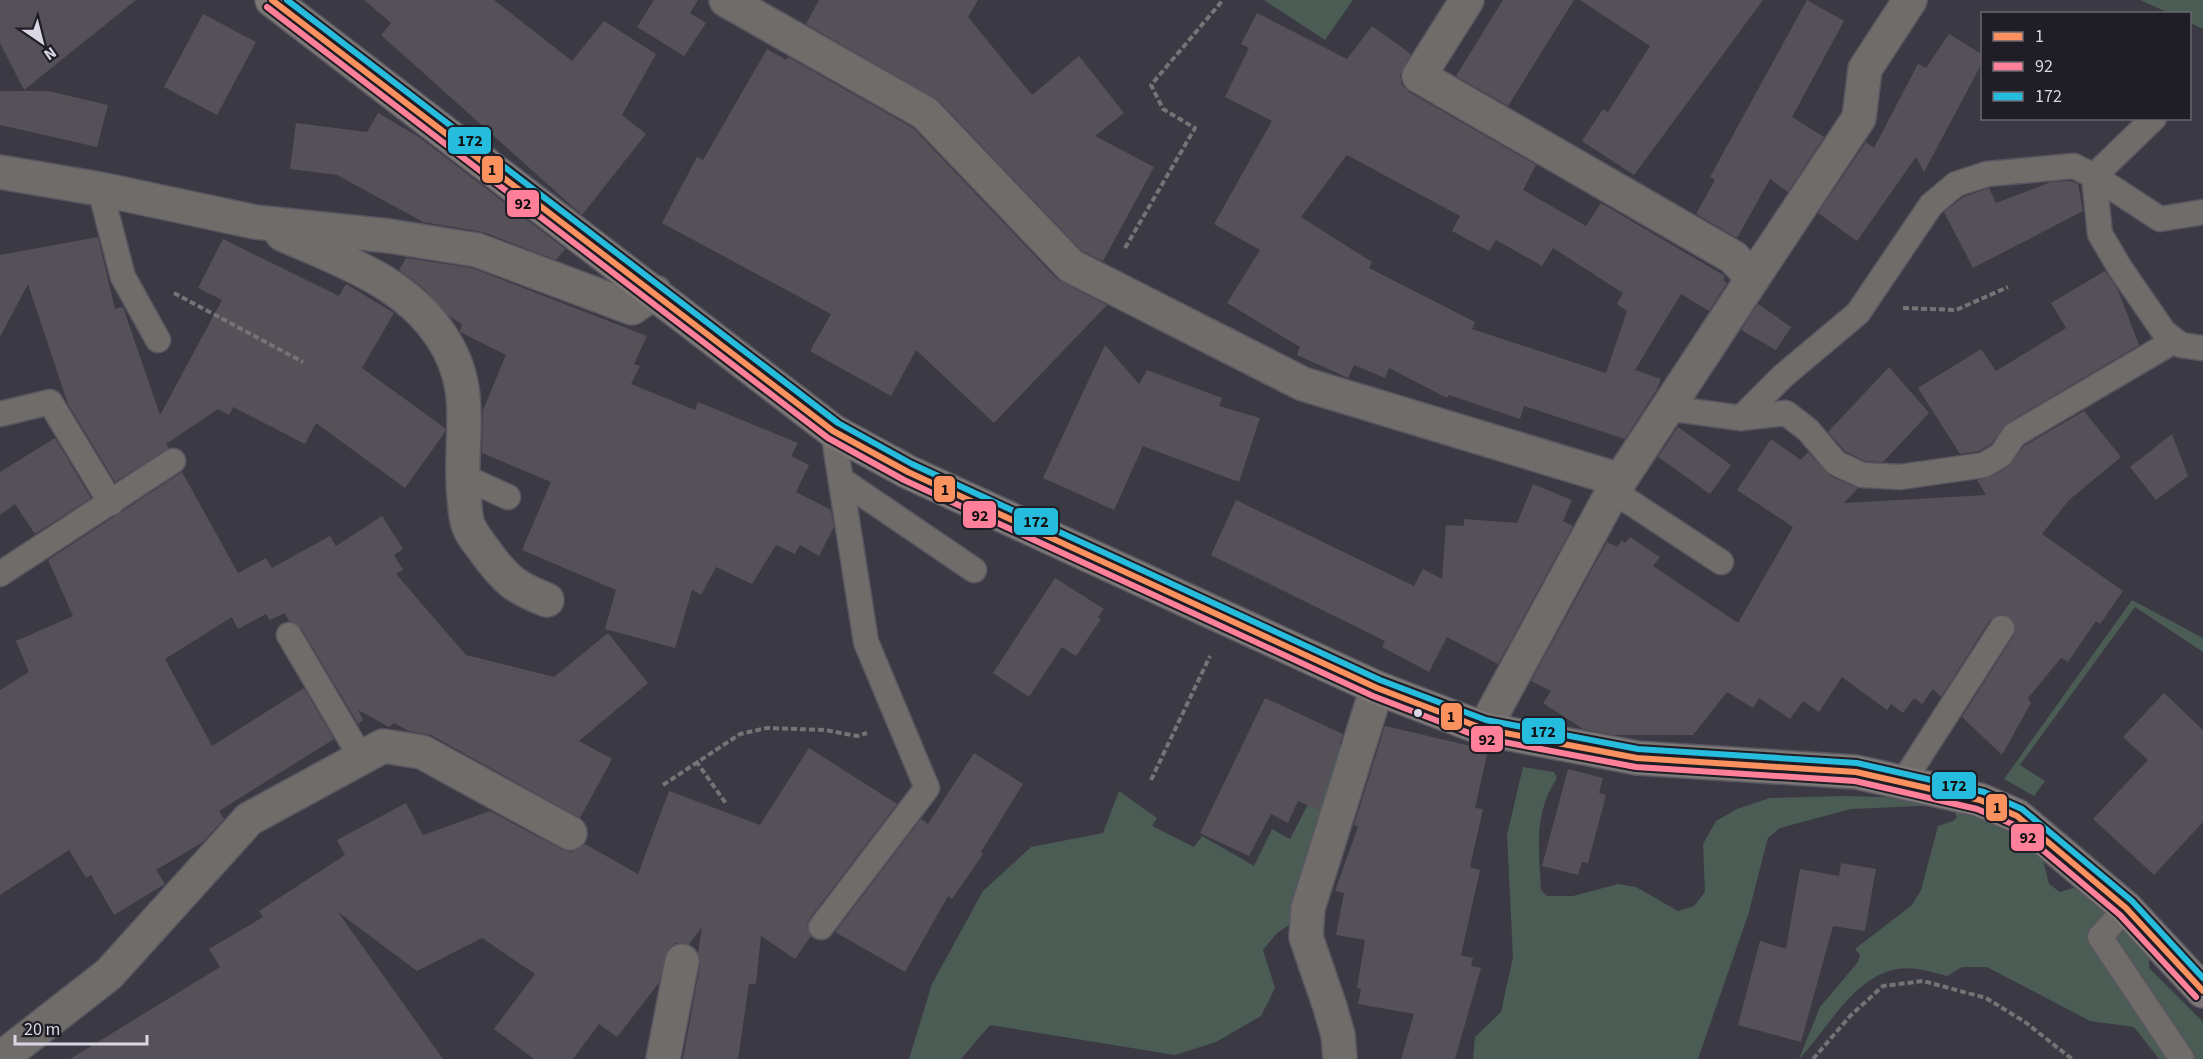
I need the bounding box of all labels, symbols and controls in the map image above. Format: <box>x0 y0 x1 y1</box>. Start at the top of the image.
north arrow <box>12 12 72 72</box>
legend <box>1981 12 2191 120</box>
text: 1 <box>2035 24 2044 49</box>
text: N <box>39 41 61 66</box>
text: 92 <box>2035 54 2053 79</box>
text: 172 <box>2035 84 2062 109</box>
line badge: 172 <box>447 126 492 155</box>
text: 172 <box>457 130 483 152</box>
line badge: 1 <box>481 155 504 184</box>
text: 1 <box>488 159 496 181</box>
line badge: 92 <box>506 189 540 218</box>
text: 92 <box>515 193 531 215</box>
line badge: 1 <box>933 475 956 503</box>
text: 1 <box>941 479 949 501</box>
line badge: 92 <box>962 500 997 529</box>
text: 92 <box>972 505 988 527</box>
line badge: 172 <box>1013 507 1059 536</box>
text: 172 <box>1023 511 1049 533</box>
line badge: 1 <box>1440 702 1463 731</box>
text: 1 <box>1447 706 1455 728</box>
unlabelled marker <box>1412 707 1424 719</box>
line badge: 172 <box>1521 717 1566 745</box>
text: 172 <box>1530 721 1556 743</box>
line badge: 92 <box>1470 725 1504 753</box>
text: 92 <box>1479 729 1495 751</box>
line badge: 172 <box>1931 771 1977 800</box>
text: 172 <box>1941 775 1967 797</box>
line badge: 1 <box>1985 793 2008 822</box>
text: 1 <box>1993 797 2001 819</box>
line badge: 92 <box>2010 823 2045 852</box>
text: 92 <box>2020 827 2036 849</box>
scale bar <box>15 1008 147 1046</box>
text: 20 m <box>24 1017 60 1042</box>

